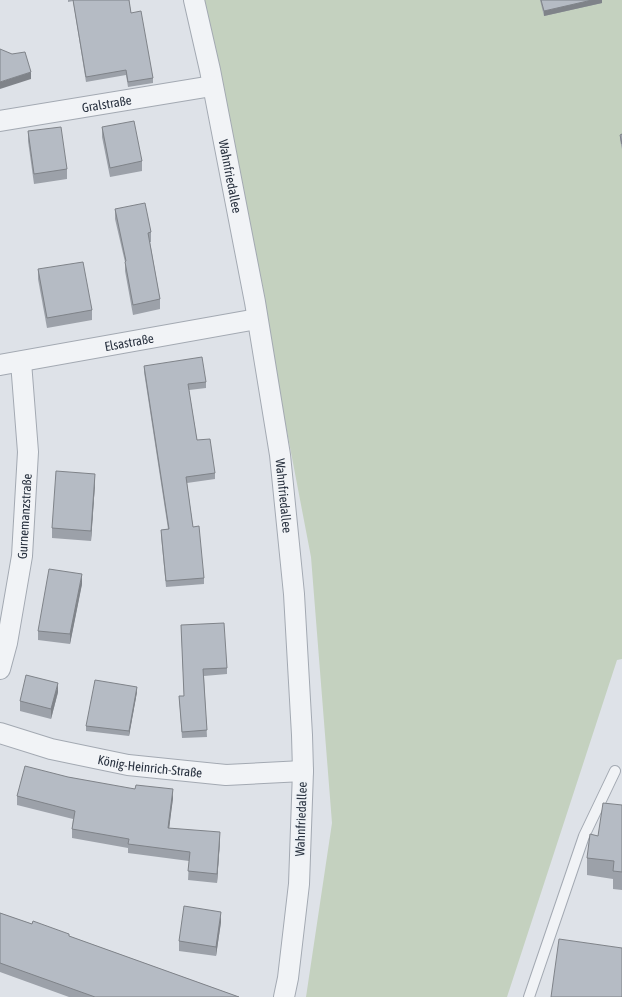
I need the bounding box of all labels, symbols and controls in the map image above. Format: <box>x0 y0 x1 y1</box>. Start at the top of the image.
street label: Gralstraße <box>81 92 133 115</box>
street label: Wahnfriedallee <box>216 138 245 214</box>
street label: Elsastraße <box>103 330 155 354</box>
street label: Wahnfriedallee <box>273 458 295 534</box>
street label: Gurnemanzstraße <box>14 473 34 559</box>
street label: König-Heinrich-Straße <box>96 751 203 780</box>
street label: Wahnfriedallee <box>292 781 310 857</box>

